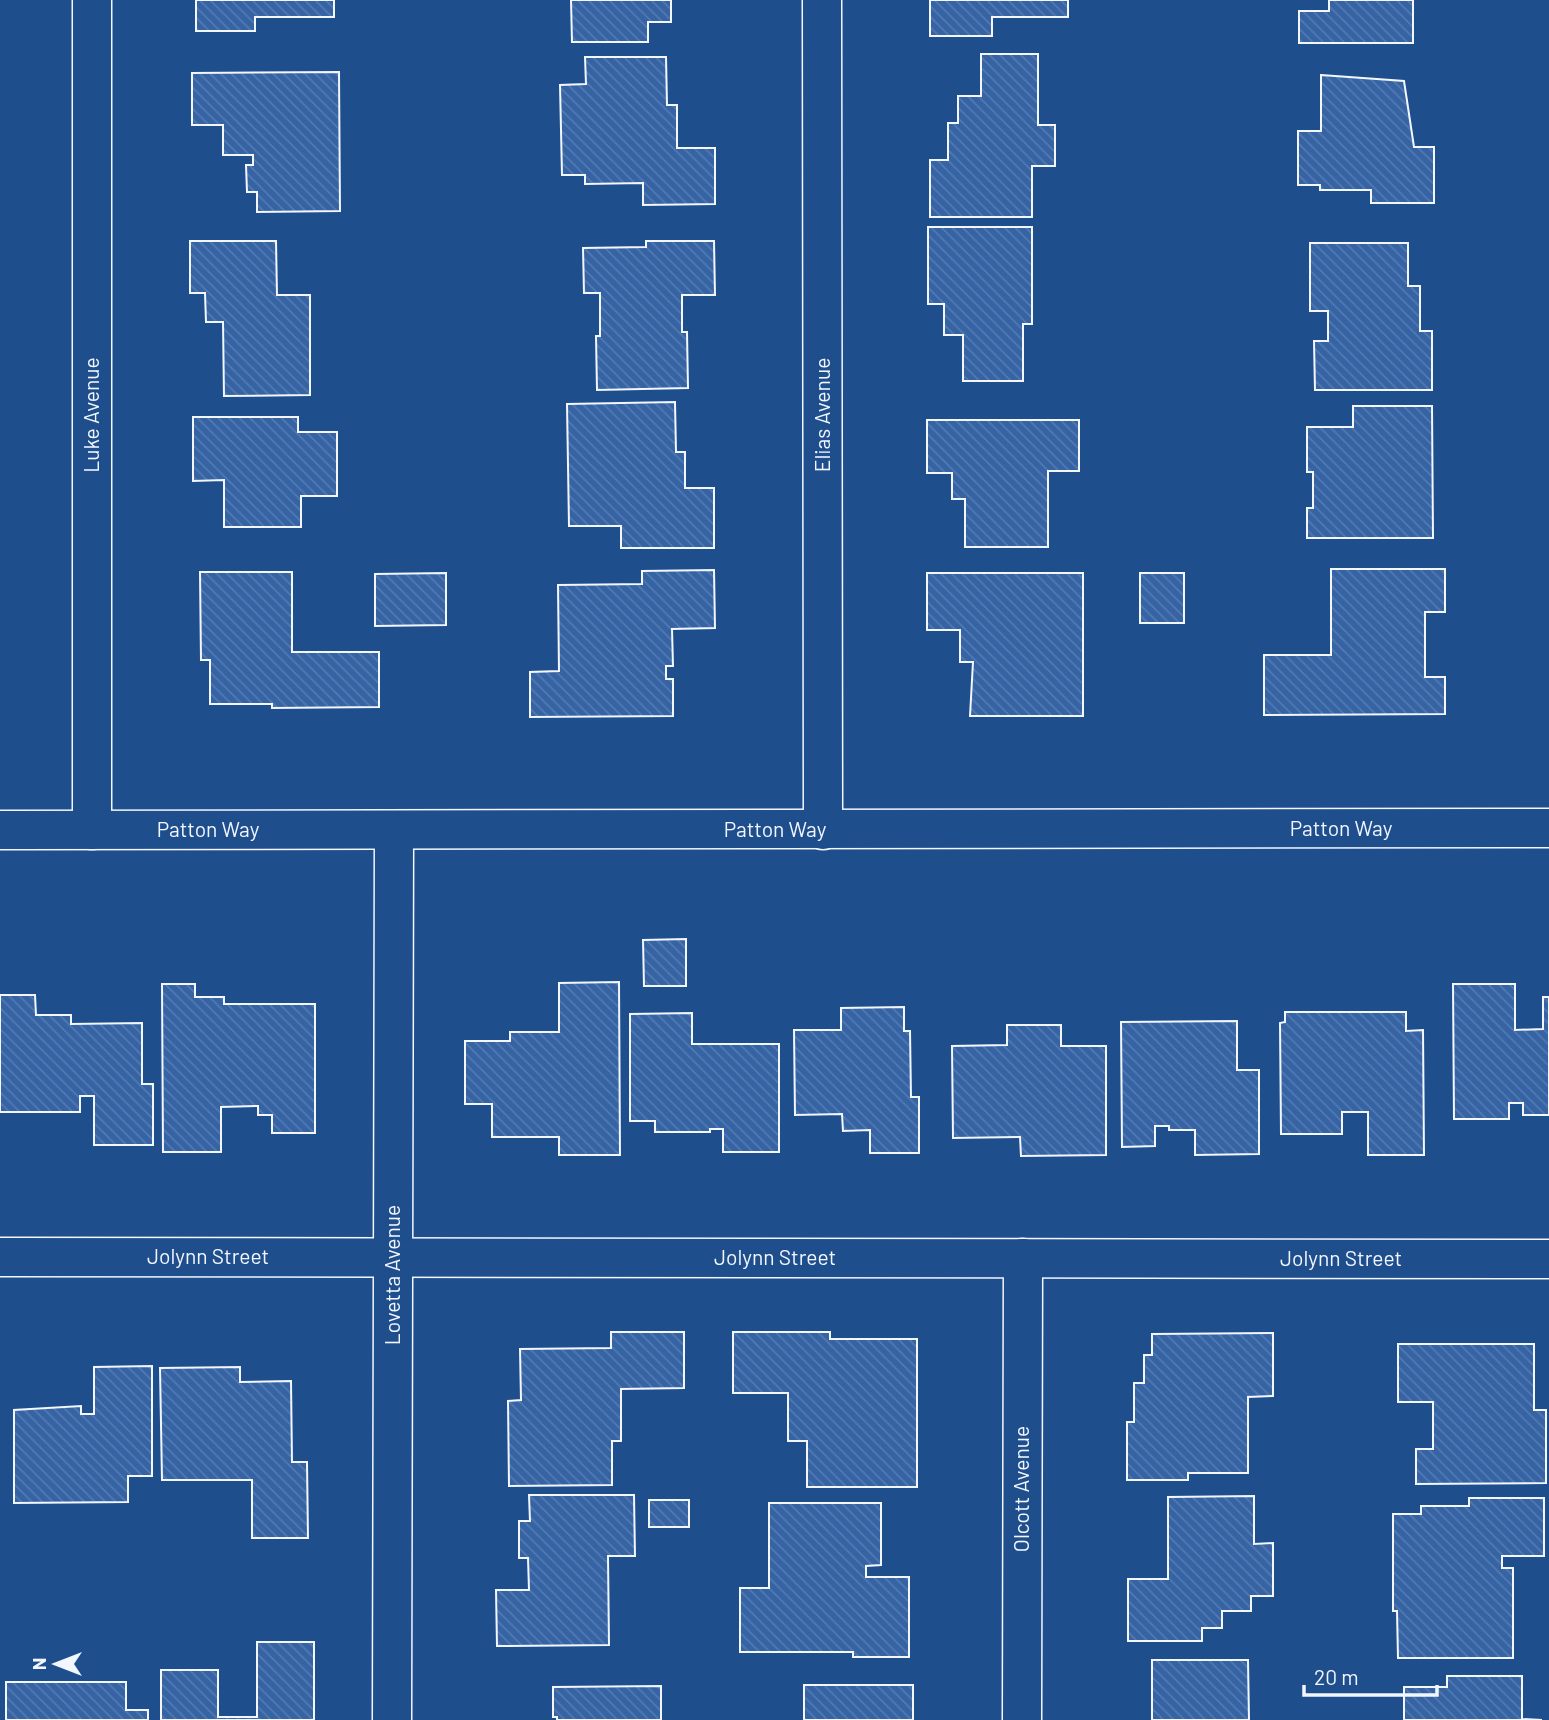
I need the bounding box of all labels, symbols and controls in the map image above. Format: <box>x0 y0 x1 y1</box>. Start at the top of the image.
street label: Luke Avenue <box>78 357 103 473</box>
street label: Elias Avenue <box>809 358 834 472</box>
street label: Patton Way <box>1290 815 1393 840</box>
street label: Patton Way <box>157 816 260 841</box>
street label: Patton Way <box>724 816 827 841</box>
street label: Lovetta Avenue <box>379 1205 404 1345</box>
street label: Jolynn Street <box>147 1243 269 1268</box>
street label: Jolynn Street <box>714 1244 836 1269</box>
street label: Jolynn Street <box>1280 1245 1402 1270</box>
street label: Olcott Avenue <box>1008 1426 1033 1552</box>
north arrow <box>21 1629 91 1699</box>
scale bar <box>1304 1654 1437 1698</box>
text: N <box>27 1658 50 1670</box>
text: 20 m <box>1314 1664 1359 1689</box>

